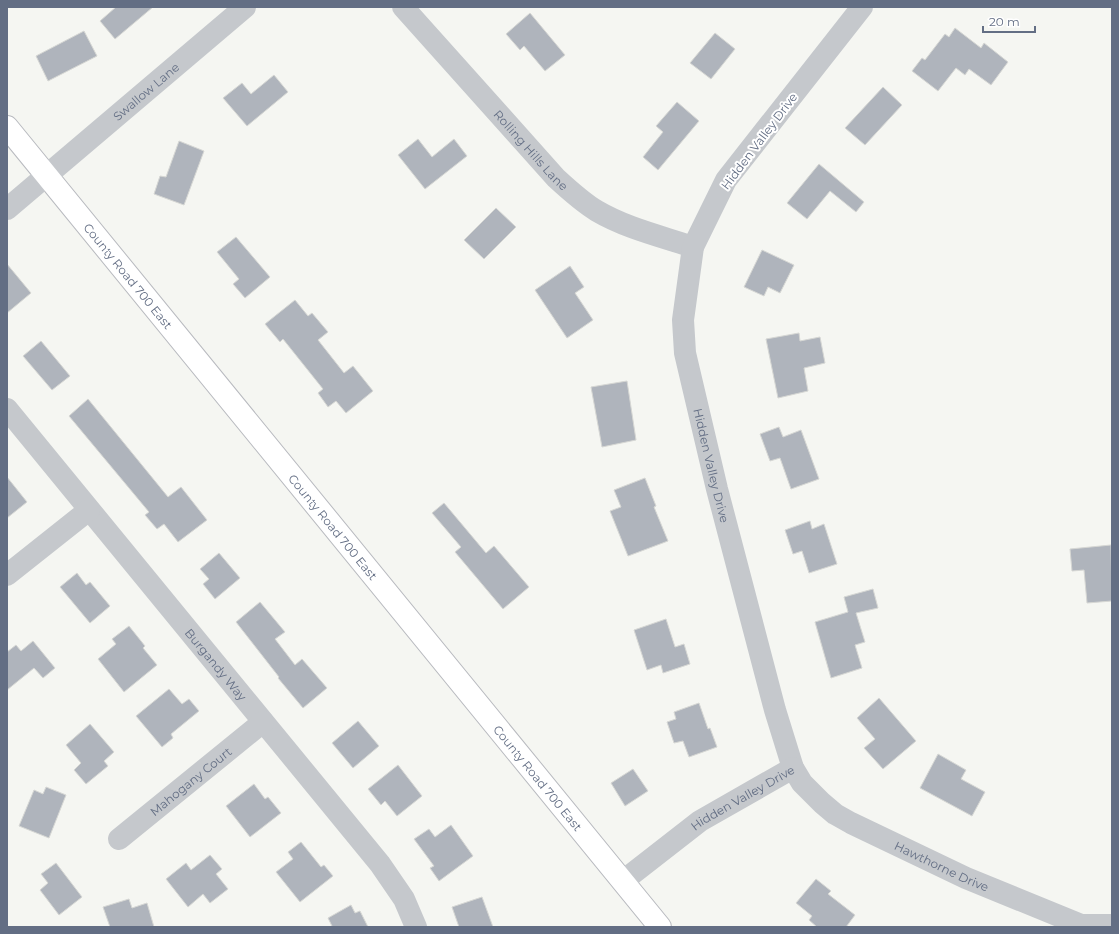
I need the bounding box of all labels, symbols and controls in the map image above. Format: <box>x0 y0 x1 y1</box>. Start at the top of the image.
scale bar <box>983 8 1035 34</box>
text: 20 m <box>989 14 1020 29</box>
street label: Swallow Lane <box>110 59 182 123</box>
street label: Hidden Valley Drive <box>718 90 800 192</box>
street label: Rolling Hills Lane <box>491 107 572 193</box>
street label: County Road 700 East <box>81 220 176 332</box>
street label: Hidden Valley Drive <box>691 407 733 524</box>
street label: County Road 700 East <box>286 471 381 583</box>
street label: Burgandy Way <box>182 625 251 704</box>
street label: County Road 700 East <box>491 722 586 834</box>
street label: Mahogany Court <box>147 743 234 819</box>
street label: Hidden Valley Drive <box>687 761 797 833</box>
street label: Hawthorne Drive <box>892 837 991 894</box>

